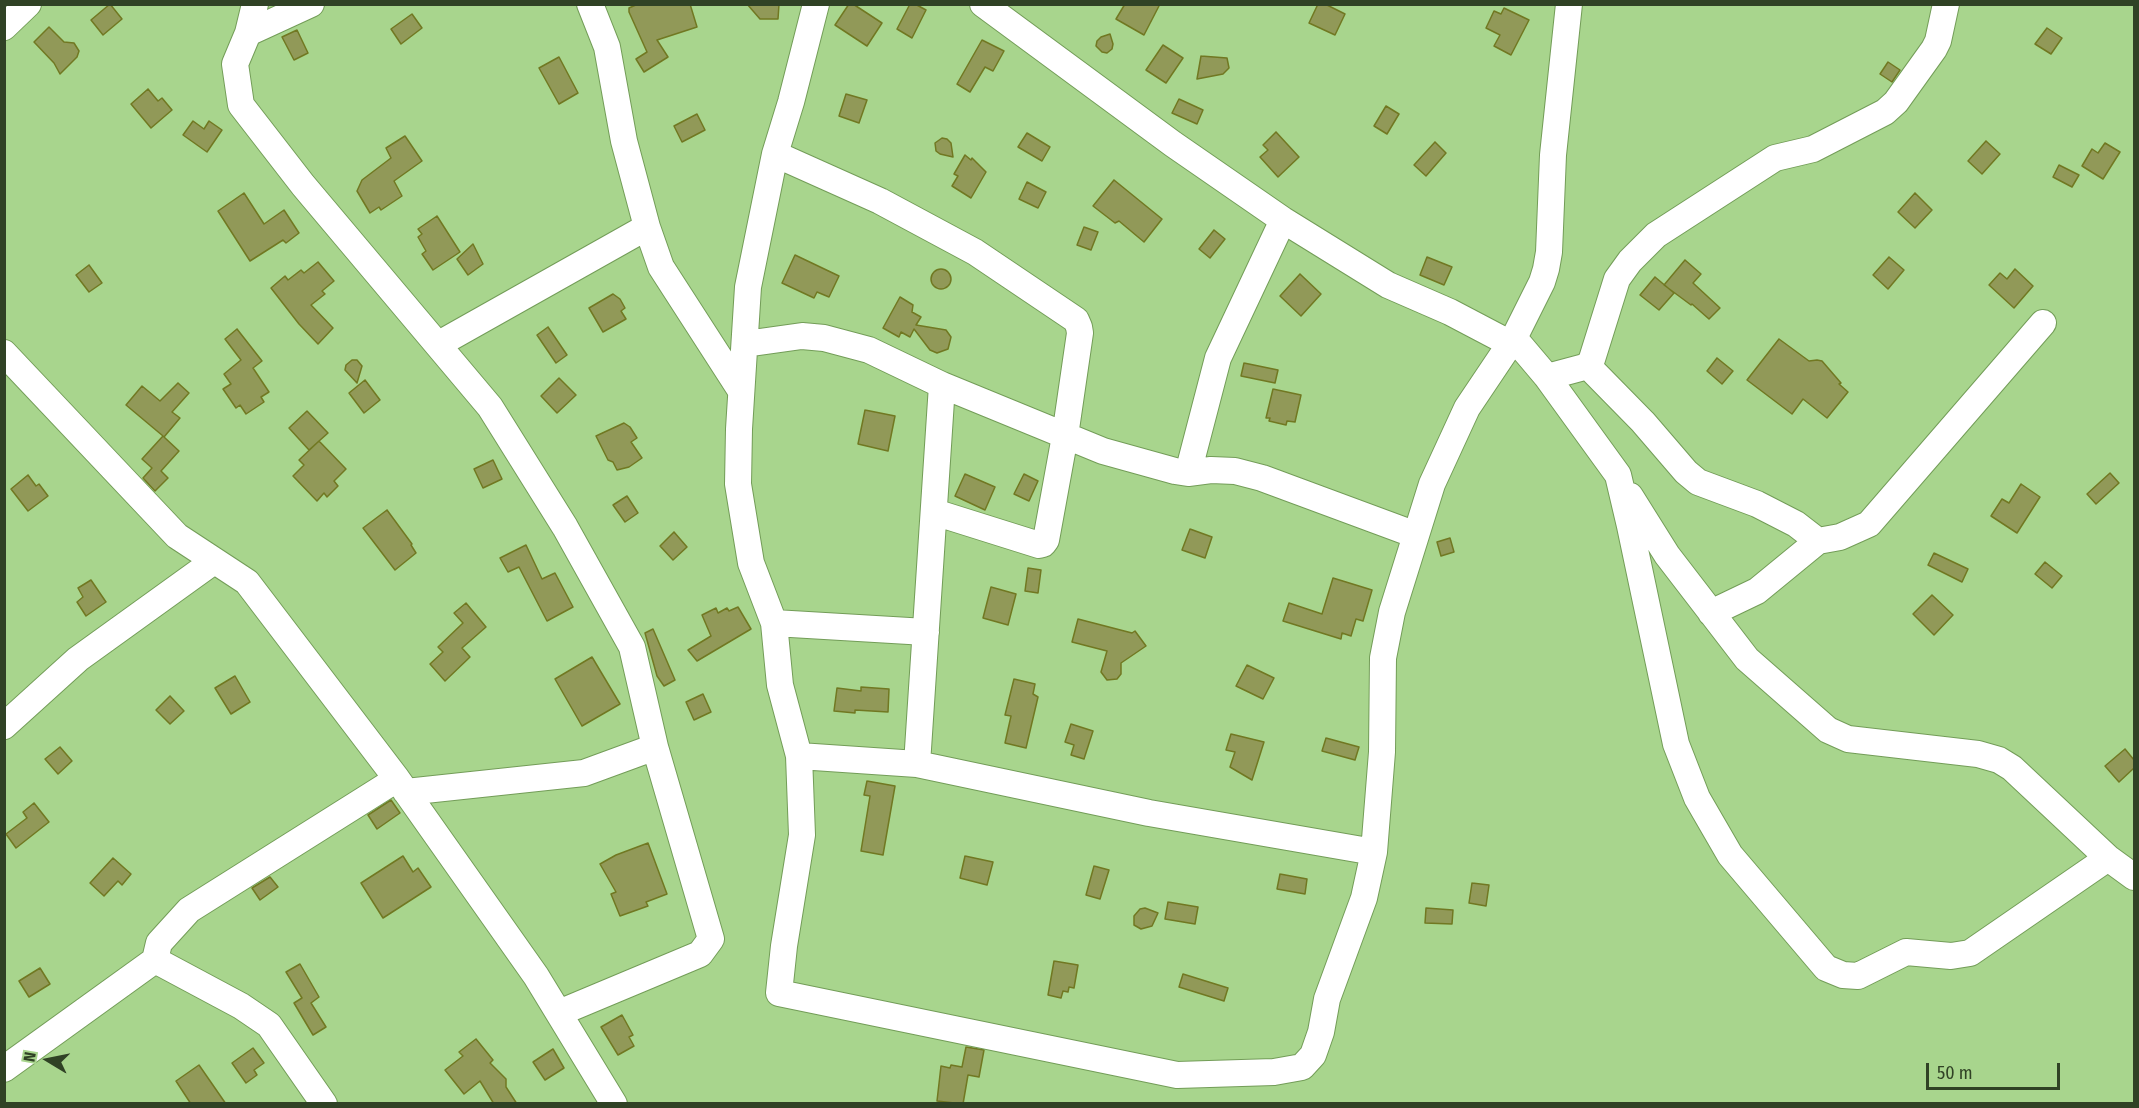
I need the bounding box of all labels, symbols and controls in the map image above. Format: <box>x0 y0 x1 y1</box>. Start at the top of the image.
north arrow <box>18 1030 78 1090</box>
text: N <box>20 1050 40 1063</box>
scale bar <box>1929 1051 2062 1089</box>
text: 50 m <box>1937 1062 1973 1084</box>

